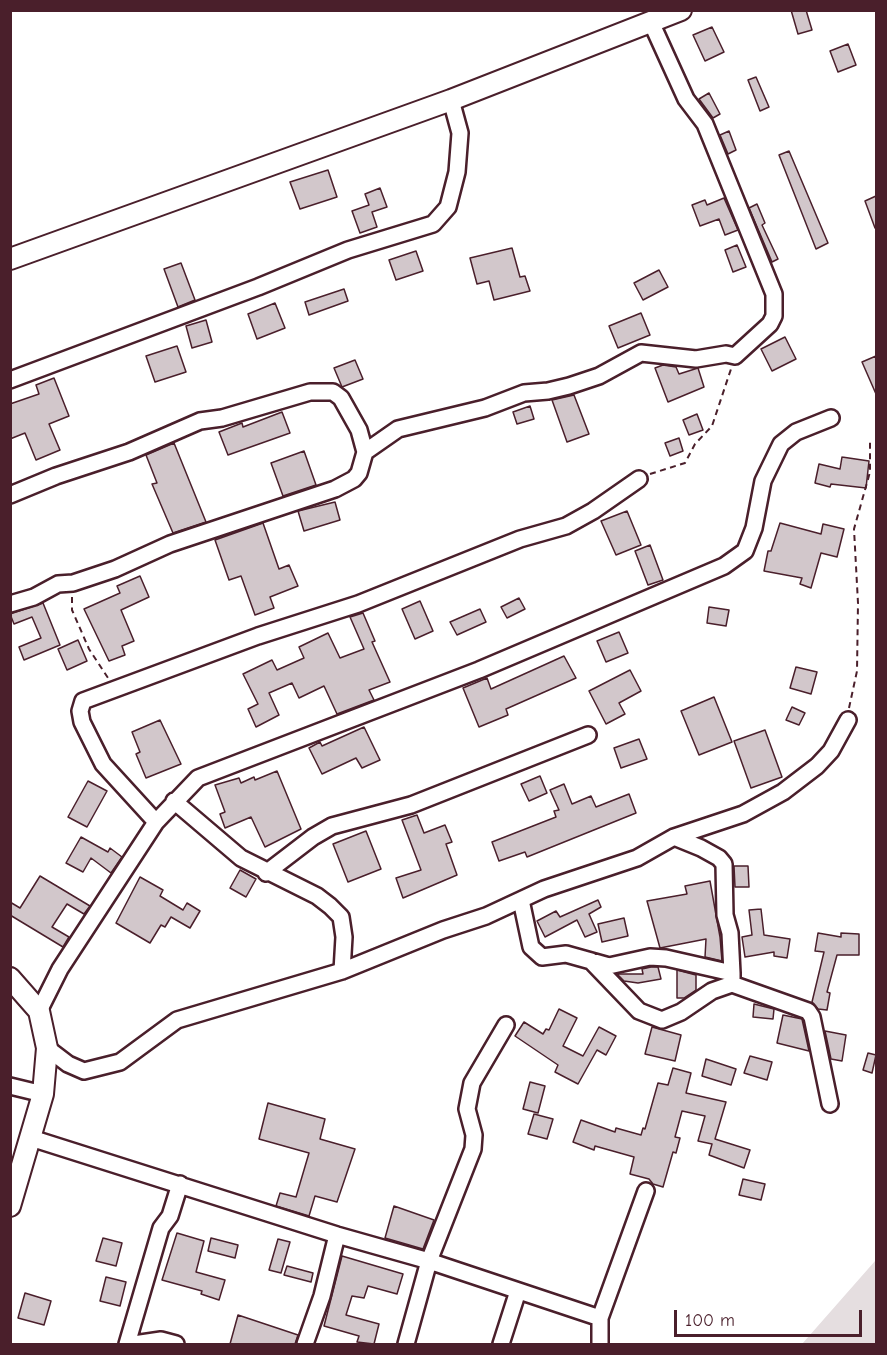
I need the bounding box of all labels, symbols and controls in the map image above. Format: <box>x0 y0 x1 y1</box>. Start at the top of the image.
scale bar <box>677 1298 864 1336</box>
text: 100 m <box>685 1310 735 1331</box>

